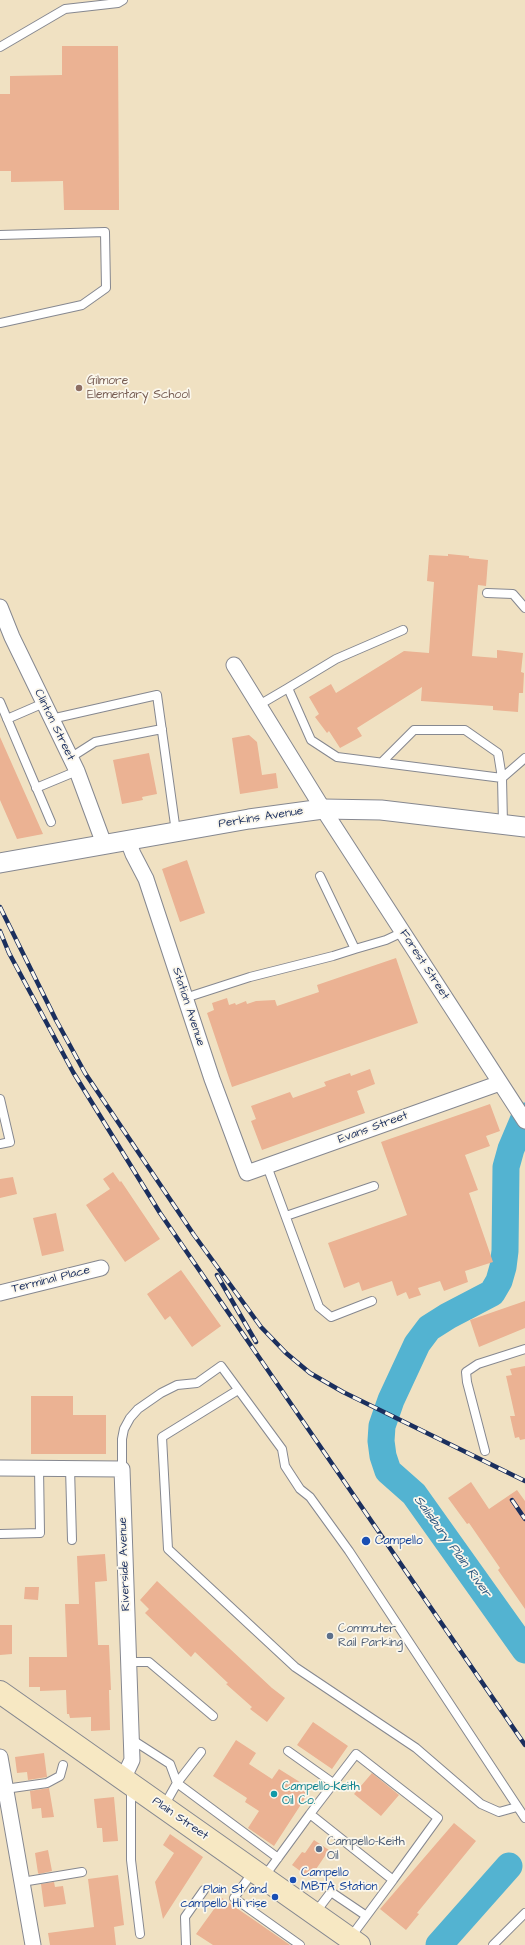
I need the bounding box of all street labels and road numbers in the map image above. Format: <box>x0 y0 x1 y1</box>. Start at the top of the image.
street label: Clinton Street <box>31 687 77 763</box>
street label: Perkins Avenue <box>218 804 304 832</box>
street label: Forest Street <box>396 927 452 1003</box>
street label: Station Avenue <box>169 966 207 1048</box>
street label: Evans Street <box>336 1109 410 1147</box>
street label: Terminal Place <box>10 1263 92 1297</box>
street label: Riverside Avenue <box>116 1517 134 1611</box>
street label: Plain Street <box>149 1794 211 1844</box>

